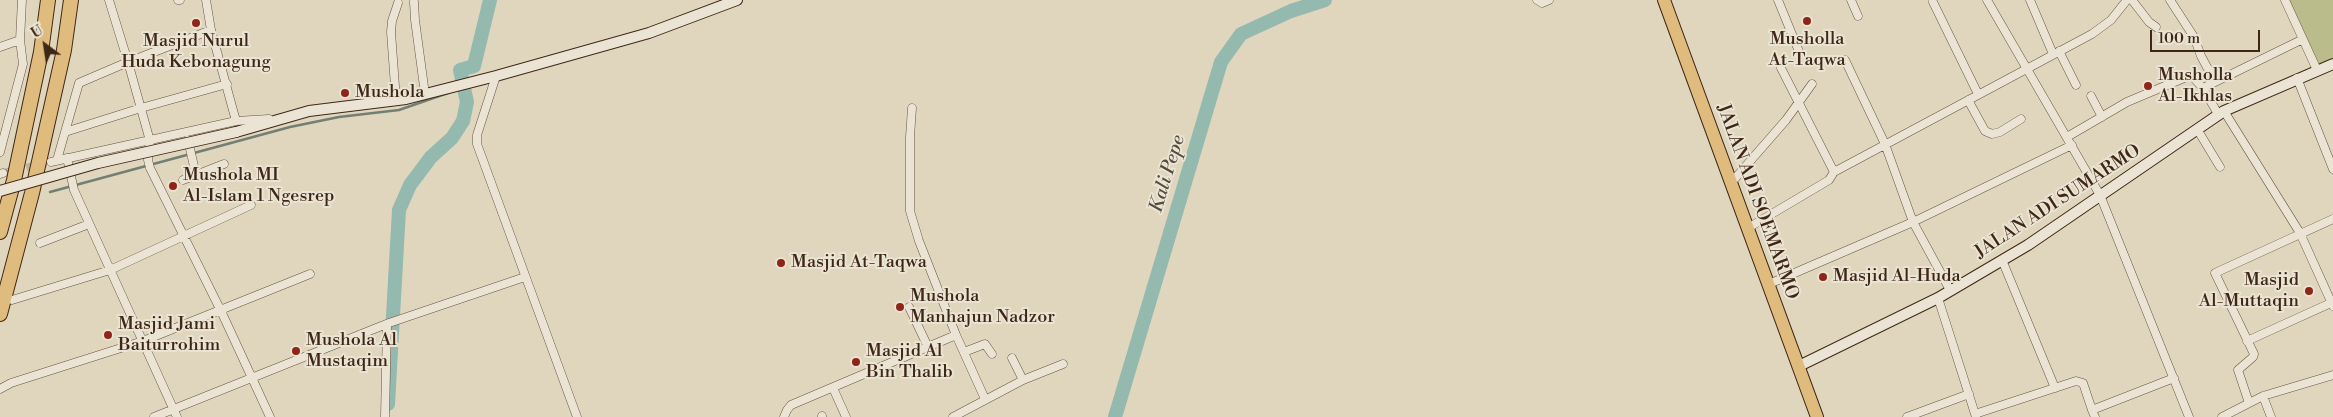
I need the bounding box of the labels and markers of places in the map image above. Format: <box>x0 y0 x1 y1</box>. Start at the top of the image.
marker: Musholla At-Taqwa <box>1801 15 1813 27</box>
marker: Masjid Nurul Huda Kebonagung <box>190 17 202 29</box>
place label: Musholla At-Taqwa <box>1768 29 1846 72</box>
place label: Masjid Nurul Huda Kebonagung <box>121 31 271 74</box>
place label: Musholla Al-Ikhlas <box>2158 65 2233 108</box>
marker: Musholla Al-Ikhlas <box>2142 80 2154 92</box>
place label: Mushola <box>355 82 424 104</box>
marker: Mushola <box>339 87 351 99</box>
place label: Mushola MI Al-Islam 1 Ngesrep <box>183 165 334 208</box>
marker: Mushola MI Al-Islam 1 Ngesrep <box>167 180 179 192</box>
place label: Masjid At-Taqwa <box>791 252 927 274</box>
marker: Masjid At-Taqwa <box>775 257 787 269</box>
place label: Masjid Al-Huda <box>1833 266 1961 288</box>
place label: Masjid Al-Muttaqin <box>2199 270 2299 312</box>
marker: Masjid Al-Huda <box>1817 271 1829 283</box>
marker: Masjid Al-Muttaqin <box>2303 285 2315 297</box>
place label: Mushola Manhajun Nadzor <box>910 286 1055 328</box>
marker: Mushola Manhajun Nadzor <box>894 301 906 313</box>
place label: Masjid Jami Baiturrohim <box>118 314 220 356</box>
marker: Masjid Jami Baiturrohim <box>102 329 114 341</box>
place label: Mushola Al Mustaqim <box>306 330 397 372</box>
place label: Masjid Al Bin Thalib <box>866 341 953 384</box>
marker: Mushola Al Mustaqim <box>290 345 302 357</box>
marker: Masjid Al Bin Thalib <box>850 356 862 368</box>

